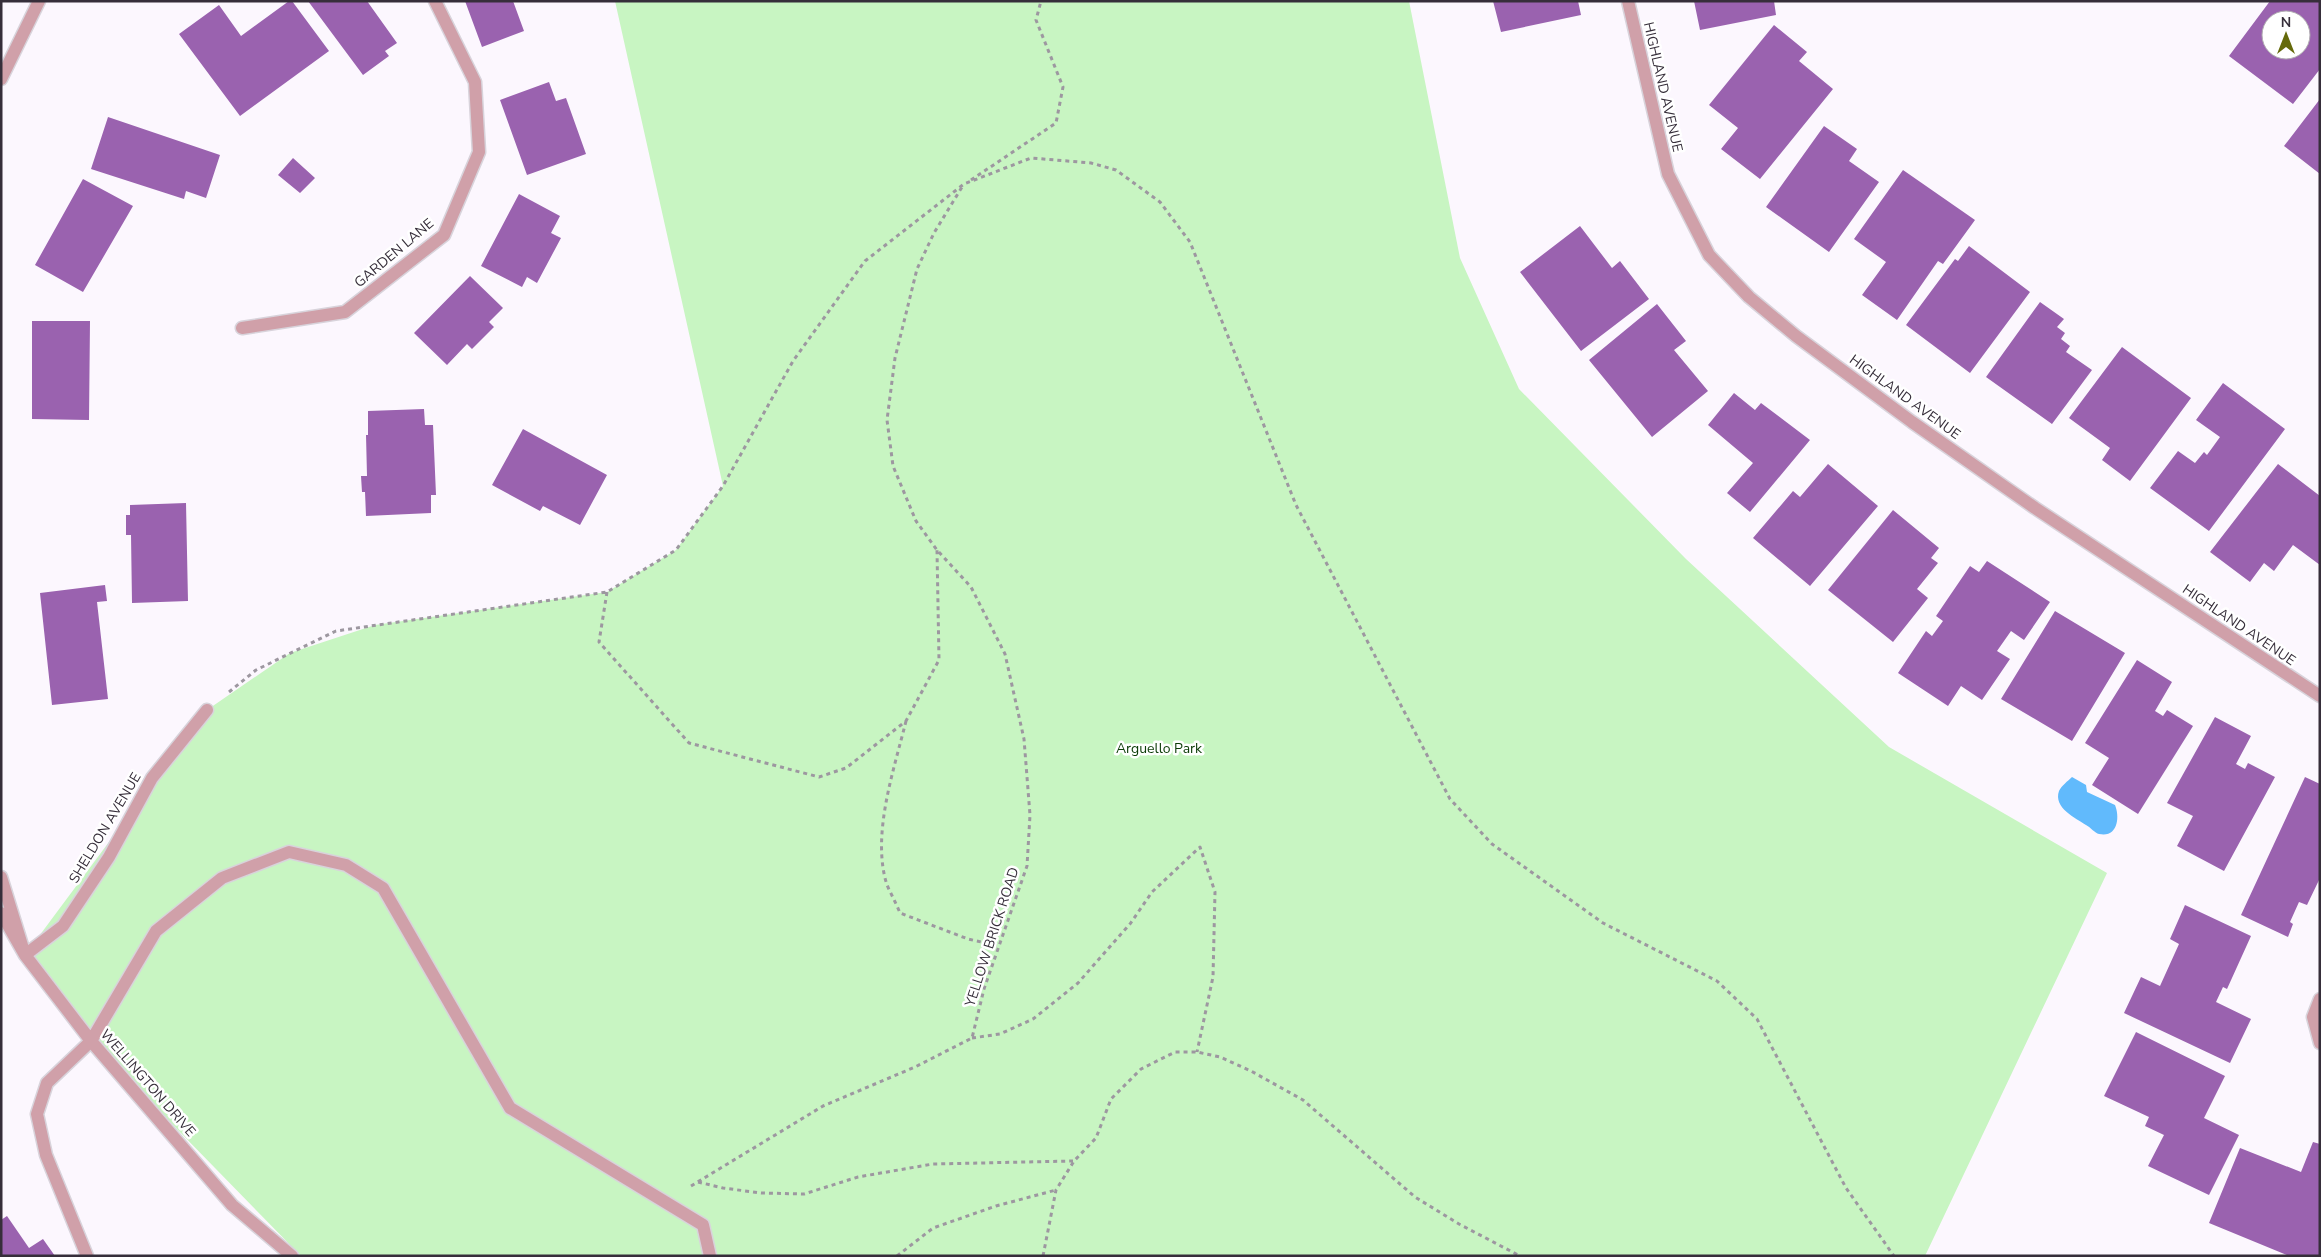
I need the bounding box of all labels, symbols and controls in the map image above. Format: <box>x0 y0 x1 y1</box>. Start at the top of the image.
north arrow <box>2261 10 2311 60</box>
text: N <box>2281 13 2291 32</box>
street label: HIGHLAND AVENUE <box>1639 20 1687 154</box>
street label: GARDEN LANE <box>350 214 438 292</box>
street label: HIGHLAND AVENUE <box>1846 350 1964 444</box>
street label: HIGHLAND AVENUE <box>2179 580 2299 670</box>
park label: Arguello Park <box>1116 739 1203 758</box>
street label: SHELDON AVENUE <box>64 769 146 887</box>
street label: YELLOW BRICK ROAD <box>960 865 1024 1010</box>
street label: WELLINGTON DRIVE <box>96 1025 200 1141</box>

